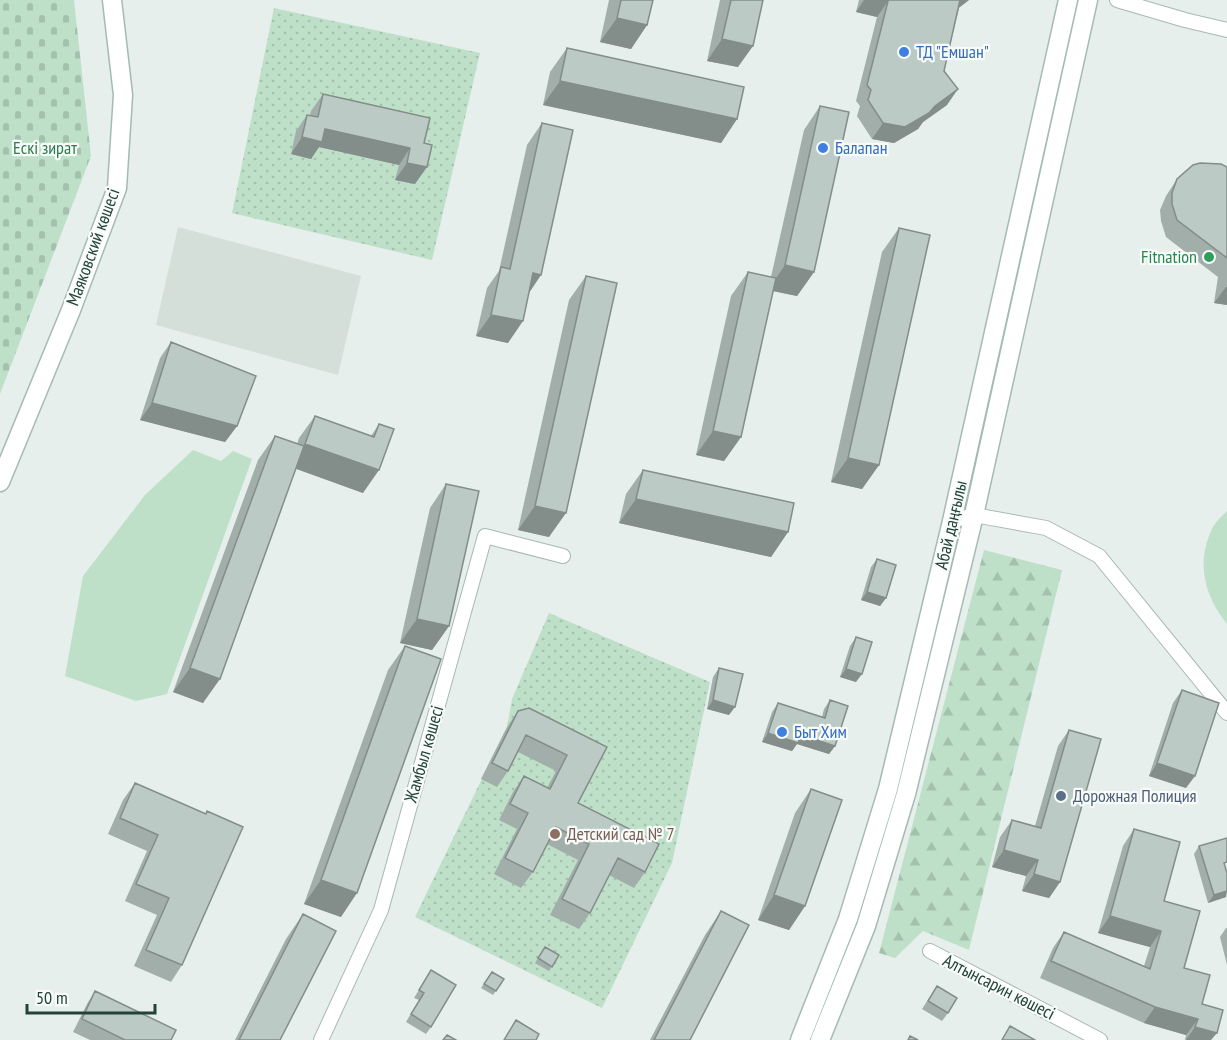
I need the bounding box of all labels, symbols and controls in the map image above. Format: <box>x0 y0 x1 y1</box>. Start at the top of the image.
place label: ТД "Емшан" <box>916 40 989 63</box>
marker: ТД "Емшан" <box>897 45 911 59</box>
park label: Ескі зират <box>13 136 77 159</box>
place label: Балапан <box>835 136 888 159</box>
marker: Балапан <box>816 141 830 155</box>
street label: Маяковский көшесі <box>61 185 124 309</box>
place label: Fitnation <box>1141 245 1197 268</box>
marker: Fitnation <box>1202 250 1216 264</box>
street label: Абай даңғылы <box>929 478 972 572</box>
street label: Жамбыл көшесі <box>398 703 448 806</box>
place label: Быт Хим <box>794 720 847 743</box>
marker: Быт Хим <box>775 725 789 739</box>
place label: Дорожная Полиция <box>1073 784 1197 807</box>
marker: Дорожная Полиция <box>1054 789 1068 803</box>
place label: Детский сад № 7 <box>567 822 675 845</box>
marker: Детский сад № 7 <box>548 827 562 841</box>
street label: Алтынсарин көшесі <box>939 948 1059 1025</box>
scale bar <box>27 977 154 1015</box>
text: 50 m <box>36 986 68 1009</box>

